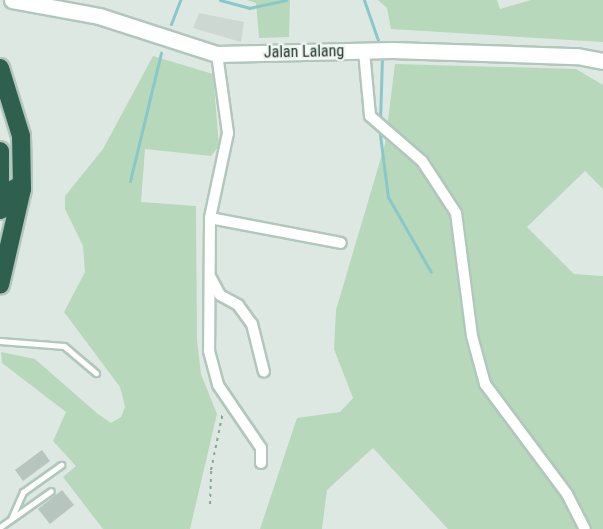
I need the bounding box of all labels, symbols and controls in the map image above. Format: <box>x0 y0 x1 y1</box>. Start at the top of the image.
street label: Jalan Lalang <box>264 42 344 62</box>

